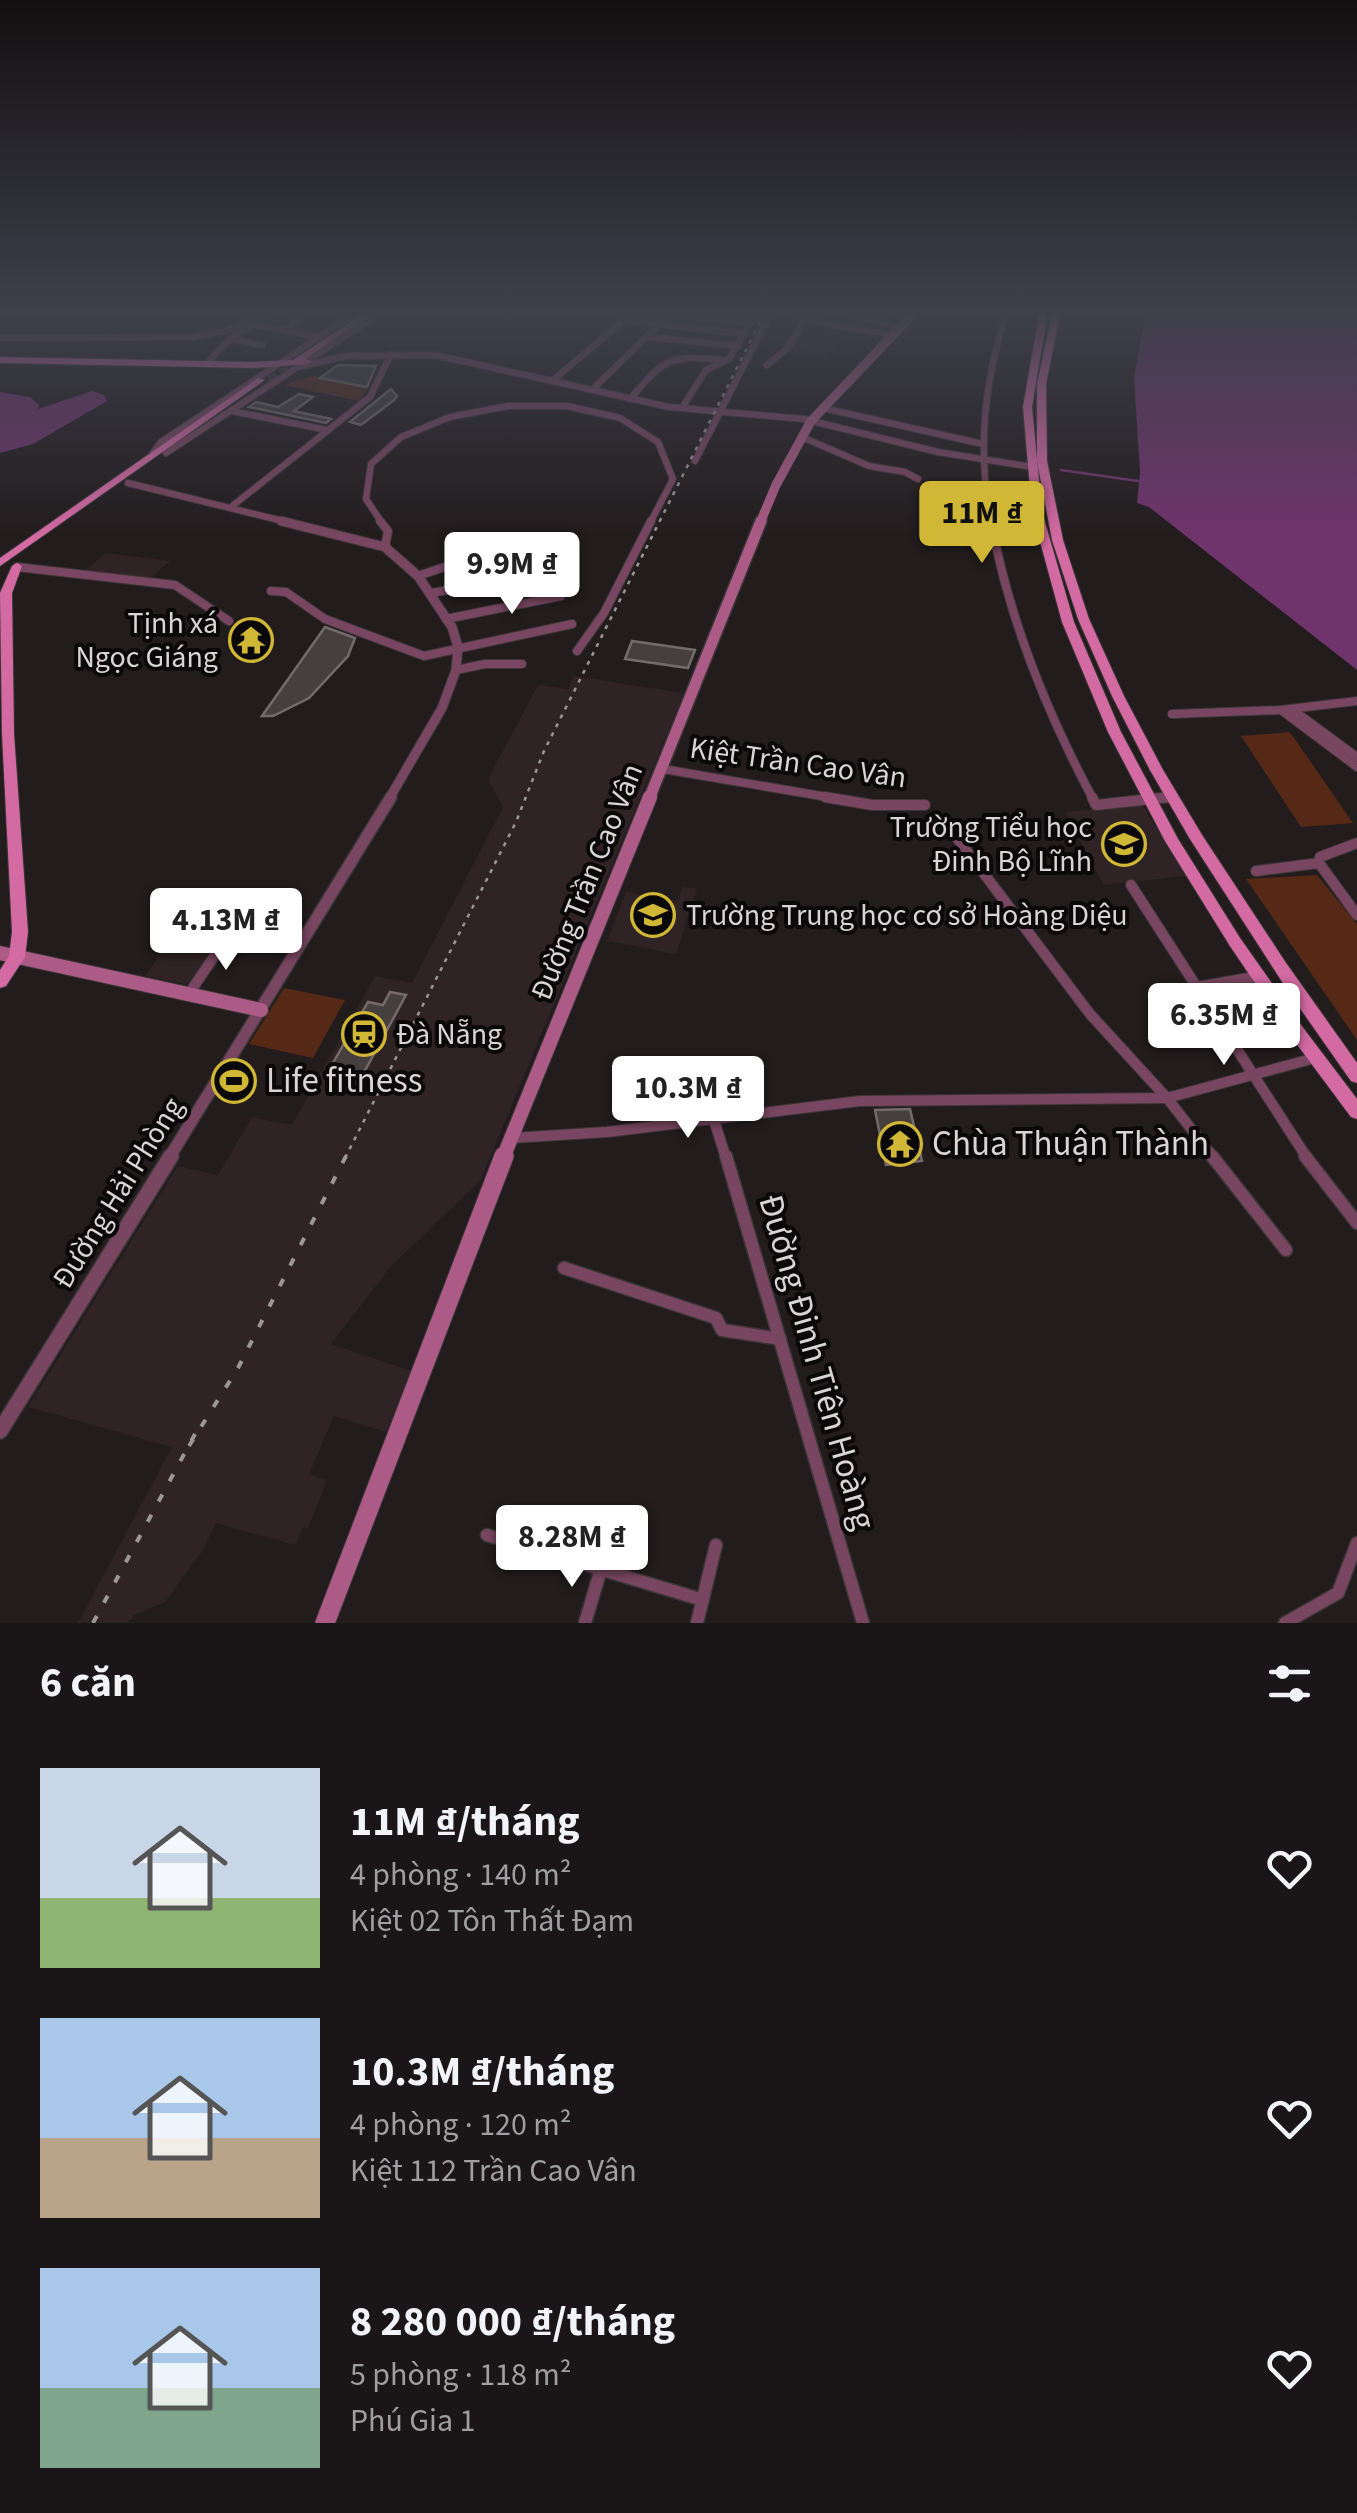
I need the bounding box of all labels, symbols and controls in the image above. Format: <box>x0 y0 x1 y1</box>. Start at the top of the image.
pin: 11M ₫ <box>912 481 1052 566</box>
text: 11M ₫ <box>941 490 1023 536</box>
pin: 9.9M ₫ <box>431 532 593 617</box>
text: 9.9M ₫ <box>466 541 558 587</box>
place label: Tịnh xá Ngọc Giáng <box>75 602 218 679</box>
temple icon: Tịnh xá Ngọc Giáng <box>228 617 274 663</box>
street label: Kiệt Trần Cao Vân <box>687 727 909 799</box>
street label: Đường Trần Cao Vân <box>520 757 654 1007</box>
place label: Trường Tiểu học Đinh Bộ Lĩnh <box>890 806 1092 883</box>
school or university icon: Trường Tiểu học Đinh Bộ Lĩnh <box>1101 821 1147 867</box>
pin: 4.13M ₫ <box>134 888 318 973</box>
school or university icon: Trường Trung học cơ sở Hoàng Diệu <box>630 892 676 938</box>
place label: Trường Trung học cơ sở Hoàng Diệu <box>686 894 1128 937</box>
text: 4.13M ₫ <box>172 897 280 943</box>
pin: 6.35M ₫ <box>1132 983 1316 1068</box>
text: 6.35M ₫ <box>1170 992 1278 1038</box>
station icon: Đà Nẵng <box>341 1011 387 1057</box>
place label: Đà Nẵng <box>396 1013 502 1056</box>
place label: Life fitness <box>266 1056 422 1106</box>
pin: 10.3M ₫ <box>596 1056 780 1141</box>
sports icon: Life fitness <box>211 1058 257 1104</box>
text: 10.3M ₫ <box>634 1065 742 1111</box>
street label: Đường Hải Phòng <box>42 1089 194 1297</box>
place label: Chùa Thuận Thành <box>932 1119 1209 1169</box>
temple icon: Chùa Thuận Thành <box>877 1121 923 1167</box>
street label: Đường Đinh Tiên Hoàng <box>745 1188 889 1536</box>
pin: 8.28M ₫ <box>480 1505 664 1590</box>
text: 8.28M ₫ <box>518 1514 626 1560</box>
text: 6 căn <box>40 1653 136 1713</box>
icon: filters <box>1262 1656 1317 1711</box>
text: 11M ₫/tháng <box>350 1792 580 1852</box>
icon: home <box>120 1808 240 1928</box>
icon: heart <box>1262 1841 1317 1896</box>
text: 4 phòng · 140 m² <box>350 1852 572 1898</box>
text: Kiệt 02 Tôn Thất Đạm <box>350 1898 634 1944</box>
text: 10.3M ₫/tháng <box>350 2042 614 2102</box>
icon: home <box>120 2058 240 2178</box>
icon: heart <box>1262 2091 1317 2146</box>
text: 4 phòng · 120 m² <box>350 2102 572 2148</box>
text: Kiệt 112 Trần Cao Vân <box>350 2148 637 2194</box>
text: 8 280 000 ₫/tháng <box>350 2292 675 2352</box>
icon: home <box>120 2308 240 2428</box>
icon: heart <box>1262 2341 1317 2396</box>
text: 5 phòng · 118 m² <box>350 2352 572 2398</box>
text: Phú Gia 1 <box>350 2398 475 2444</box>

